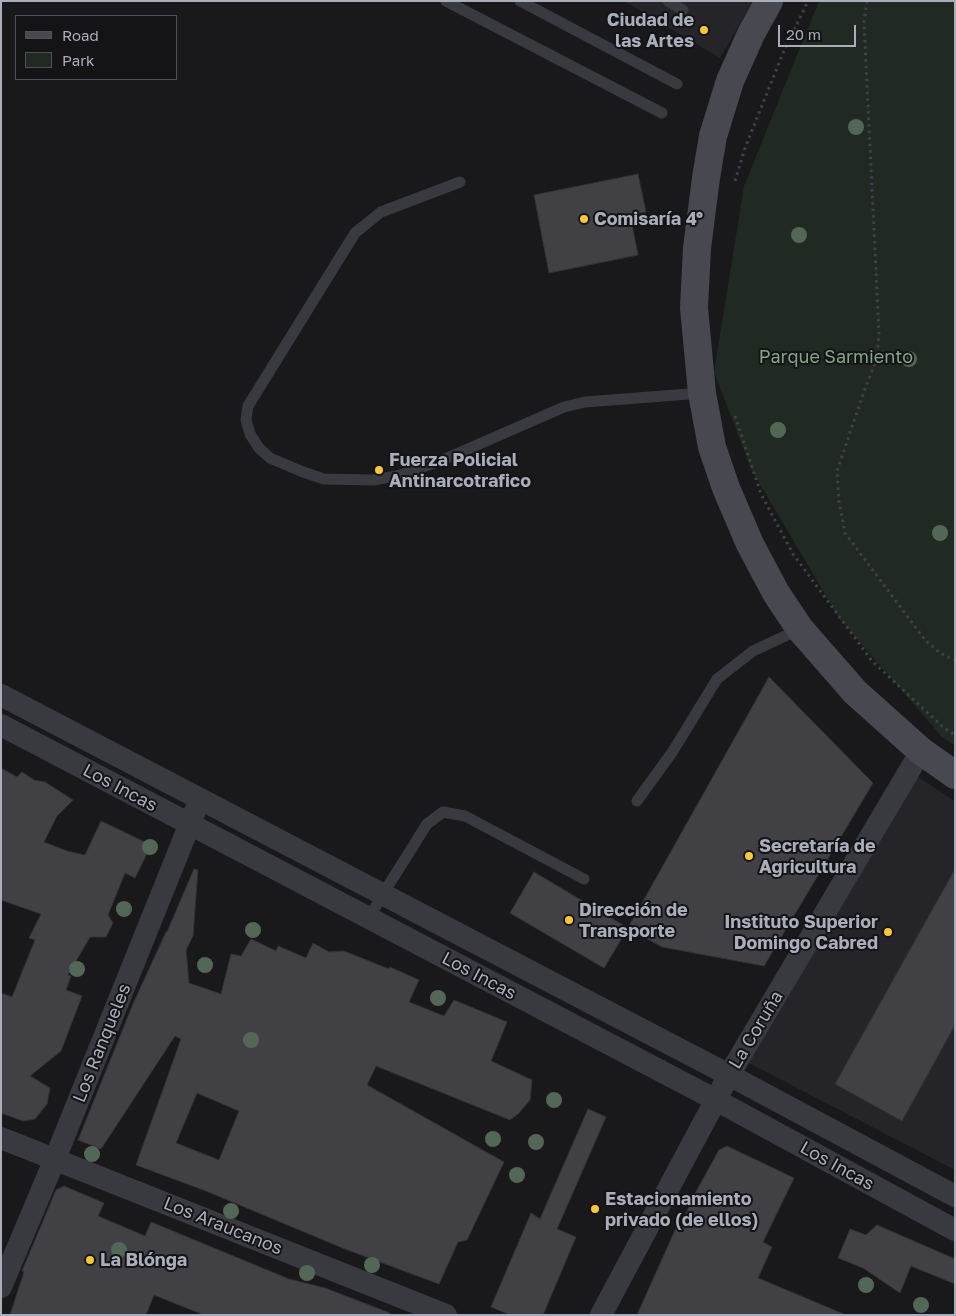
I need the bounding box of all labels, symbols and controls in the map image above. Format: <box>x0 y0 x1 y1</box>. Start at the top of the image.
place label: Ciudad de las Artes <box>607 9 694 52</box>
legend <box>15 15 178 80</box>
scale bar <box>781 15 858 47</box>
marker: Ciudad de las Artes <box>698 24 710 36</box>
text: 20 m <box>786 25 821 43</box>
text: Road <box>62 26 99 44</box>
text: Park <box>62 51 94 69</box>
place label: Comisaría 4° <box>594 208 703 230</box>
marker: Comisaría 4° <box>578 213 590 225</box>
park label: Parque Sarmiento <box>759 346 913 368</box>
place label: Fuerza Policial Antinarcotrafico <box>389 449 531 492</box>
marker: Fuerza Policial Antinarcotrafico <box>373 464 385 476</box>
street label: Los Incas <box>79 759 161 817</box>
place label: Secretaría de Agricultura <box>759 835 876 878</box>
marker: Secretaría de Agricultura <box>743 850 755 862</box>
place label: Dirección de Transporte <box>579 899 688 942</box>
place label: Instituto Superior Domingo Cabred <box>724 911 878 954</box>
marker: Dirección de Transporte <box>563 914 575 926</box>
marker: Instituto Superior Domingo Cabred <box>882 926 894 938</box>
street label: Los Incas <box>438 947 520 1005</box>
street label: Los Ranqueles <box>68 980 136 1106</box>
street label: La Coruña <box>724 987 788 1073</box>
street label: Los Incas <box>796 1137 878 1195</box>
place label: Estacionamiento privado (de ellos) <box>605 1188 758 1230</box>
street label: Los Araucanos <box>160 1192 286 1260</box>
marker: Estacionamiento privado (de ellos) <box>589 1203 601 1215</box>
place label: La Blónga <box>100 1249 187 1271</box>
marker: La Blónga <box>84 1254 96 1266</box>

